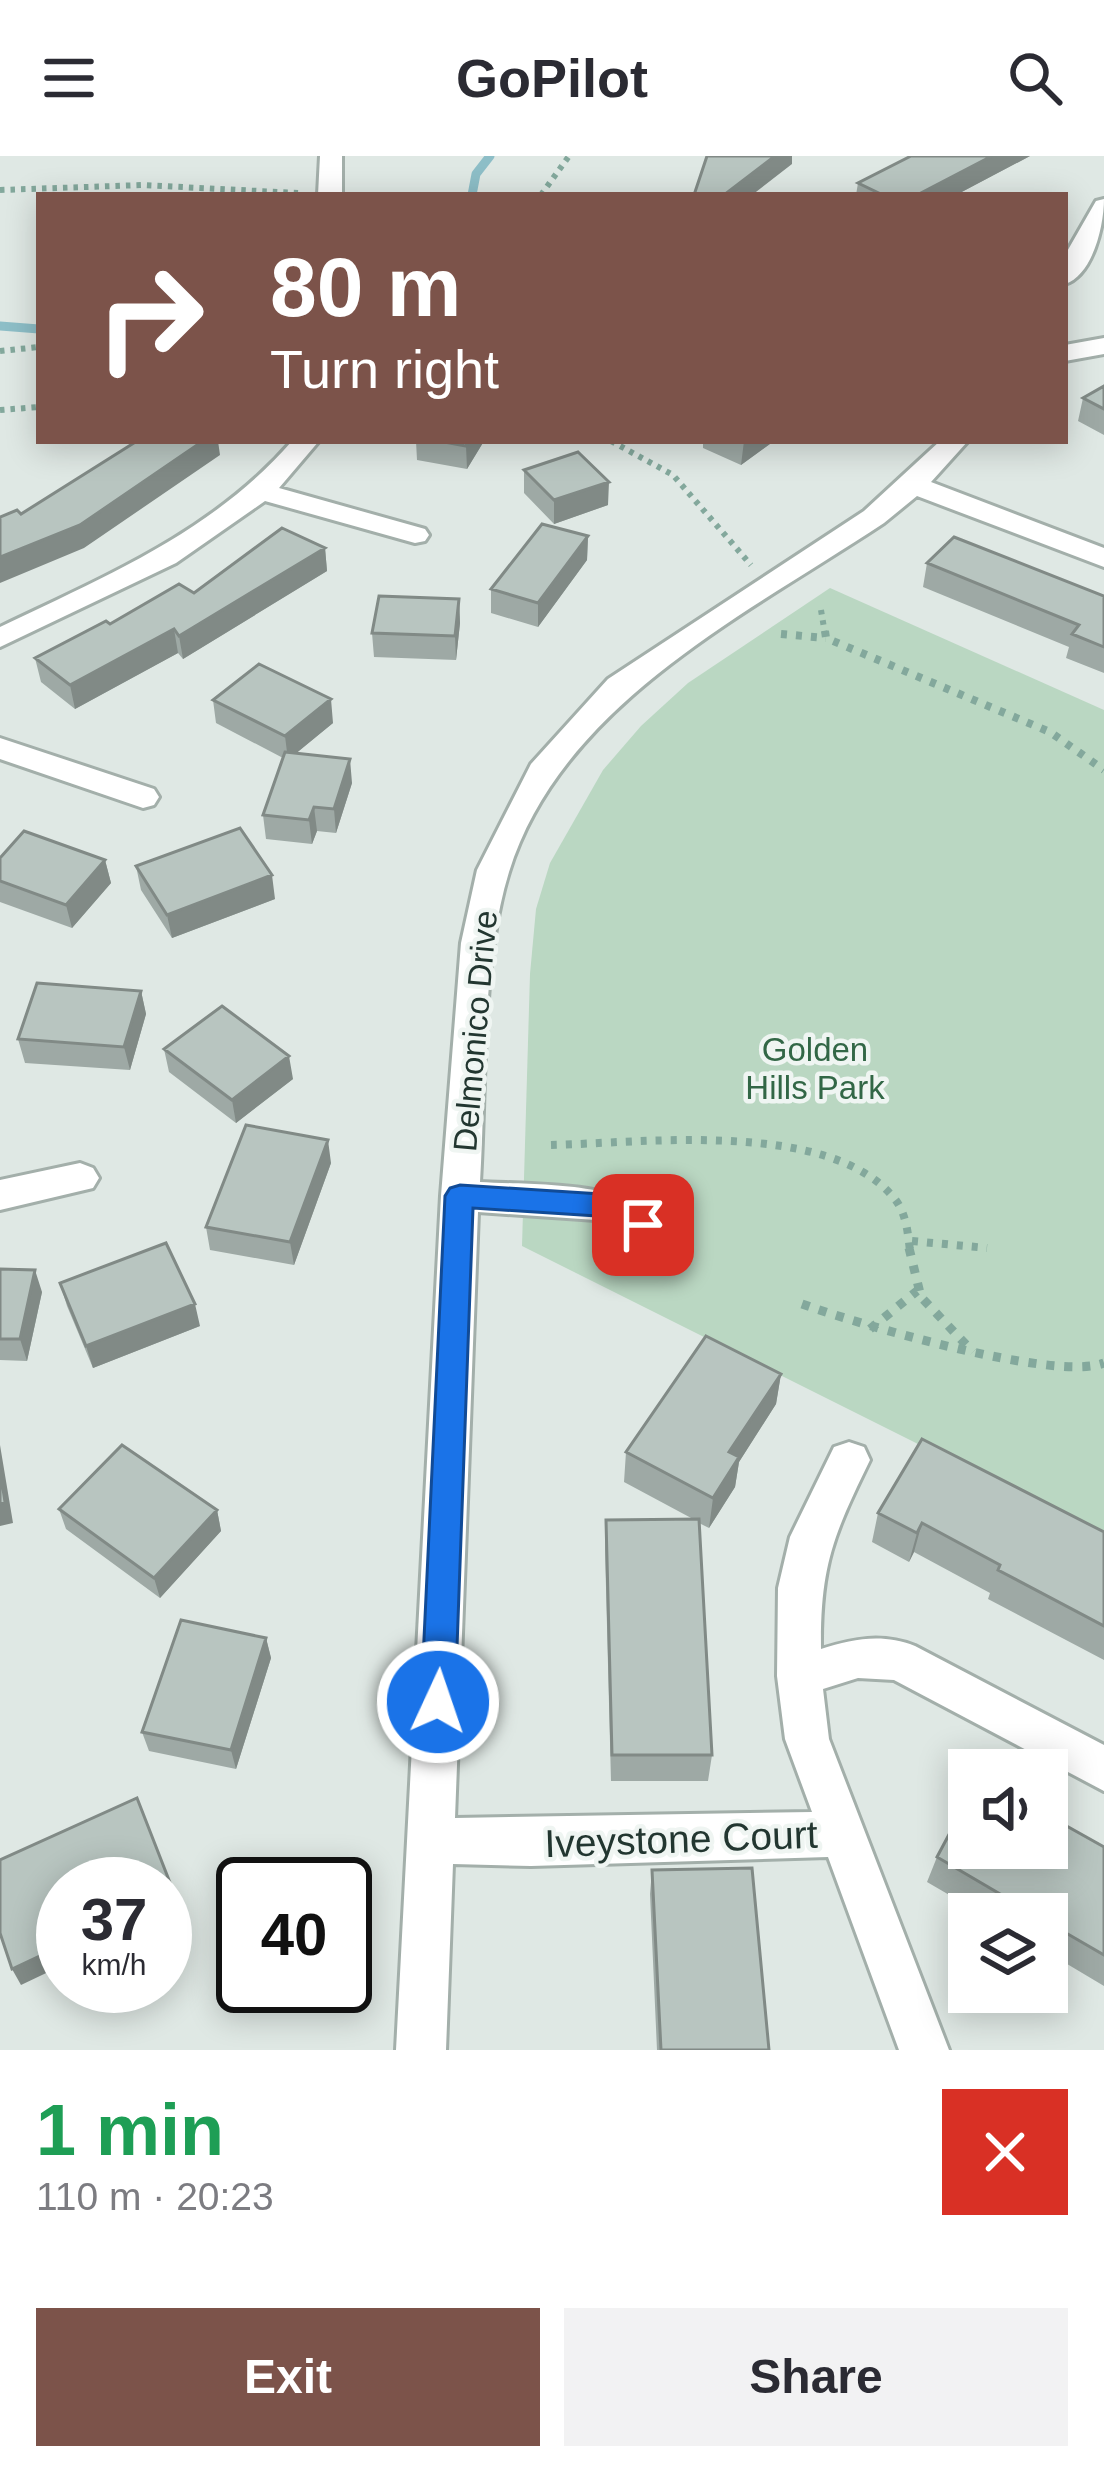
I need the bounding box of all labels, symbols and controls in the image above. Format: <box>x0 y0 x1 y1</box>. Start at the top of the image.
icon: menu <box>36 45 102 111</box>
icon: search <box>1002 45 1068 111</box>
text: GoPilot <box>456 48 648 108</box>
icon: right <box>72 240 228 396</box>
text: 80 m <box>270 240 461 334</box>
text: Turn right <box>270 339 499 399</box>
street label: Delmonico Drive <box>446 909 504 1153</box>
park label: Golden Hills Park <box>745 1031 885 1106</box>
pin <box>592 1174 694 1276</box>
icon: arrive <box>610 1192 676 1258</box>
position arrow <box>375 1639 501 1765</box>
map controls <box>948 1749 1068 2013</box>
button: sound <box>948 1749 1068 1869</box>
street label: Iveystone Court <box>544 1813 818 1865</box>
speed limit sign: 40 <box>216 1857 372 2013</box>
text: 37 <box>81 1886 147 1953</box>
button: layers <box>948 1893 1068 2013</box>
text: km/h <box>81 1948 147 1981</box>
button: close <box>942 2089 1068 2215</box>
text: 1 min <box>36 2090 224 2170</box>
text: 110 m · 20:23 <box>36 2175 274 2218</box>
button: Exit <box>36 2308 540 2446</box>
button: Share <box>564 2308 1068 2446</box>

